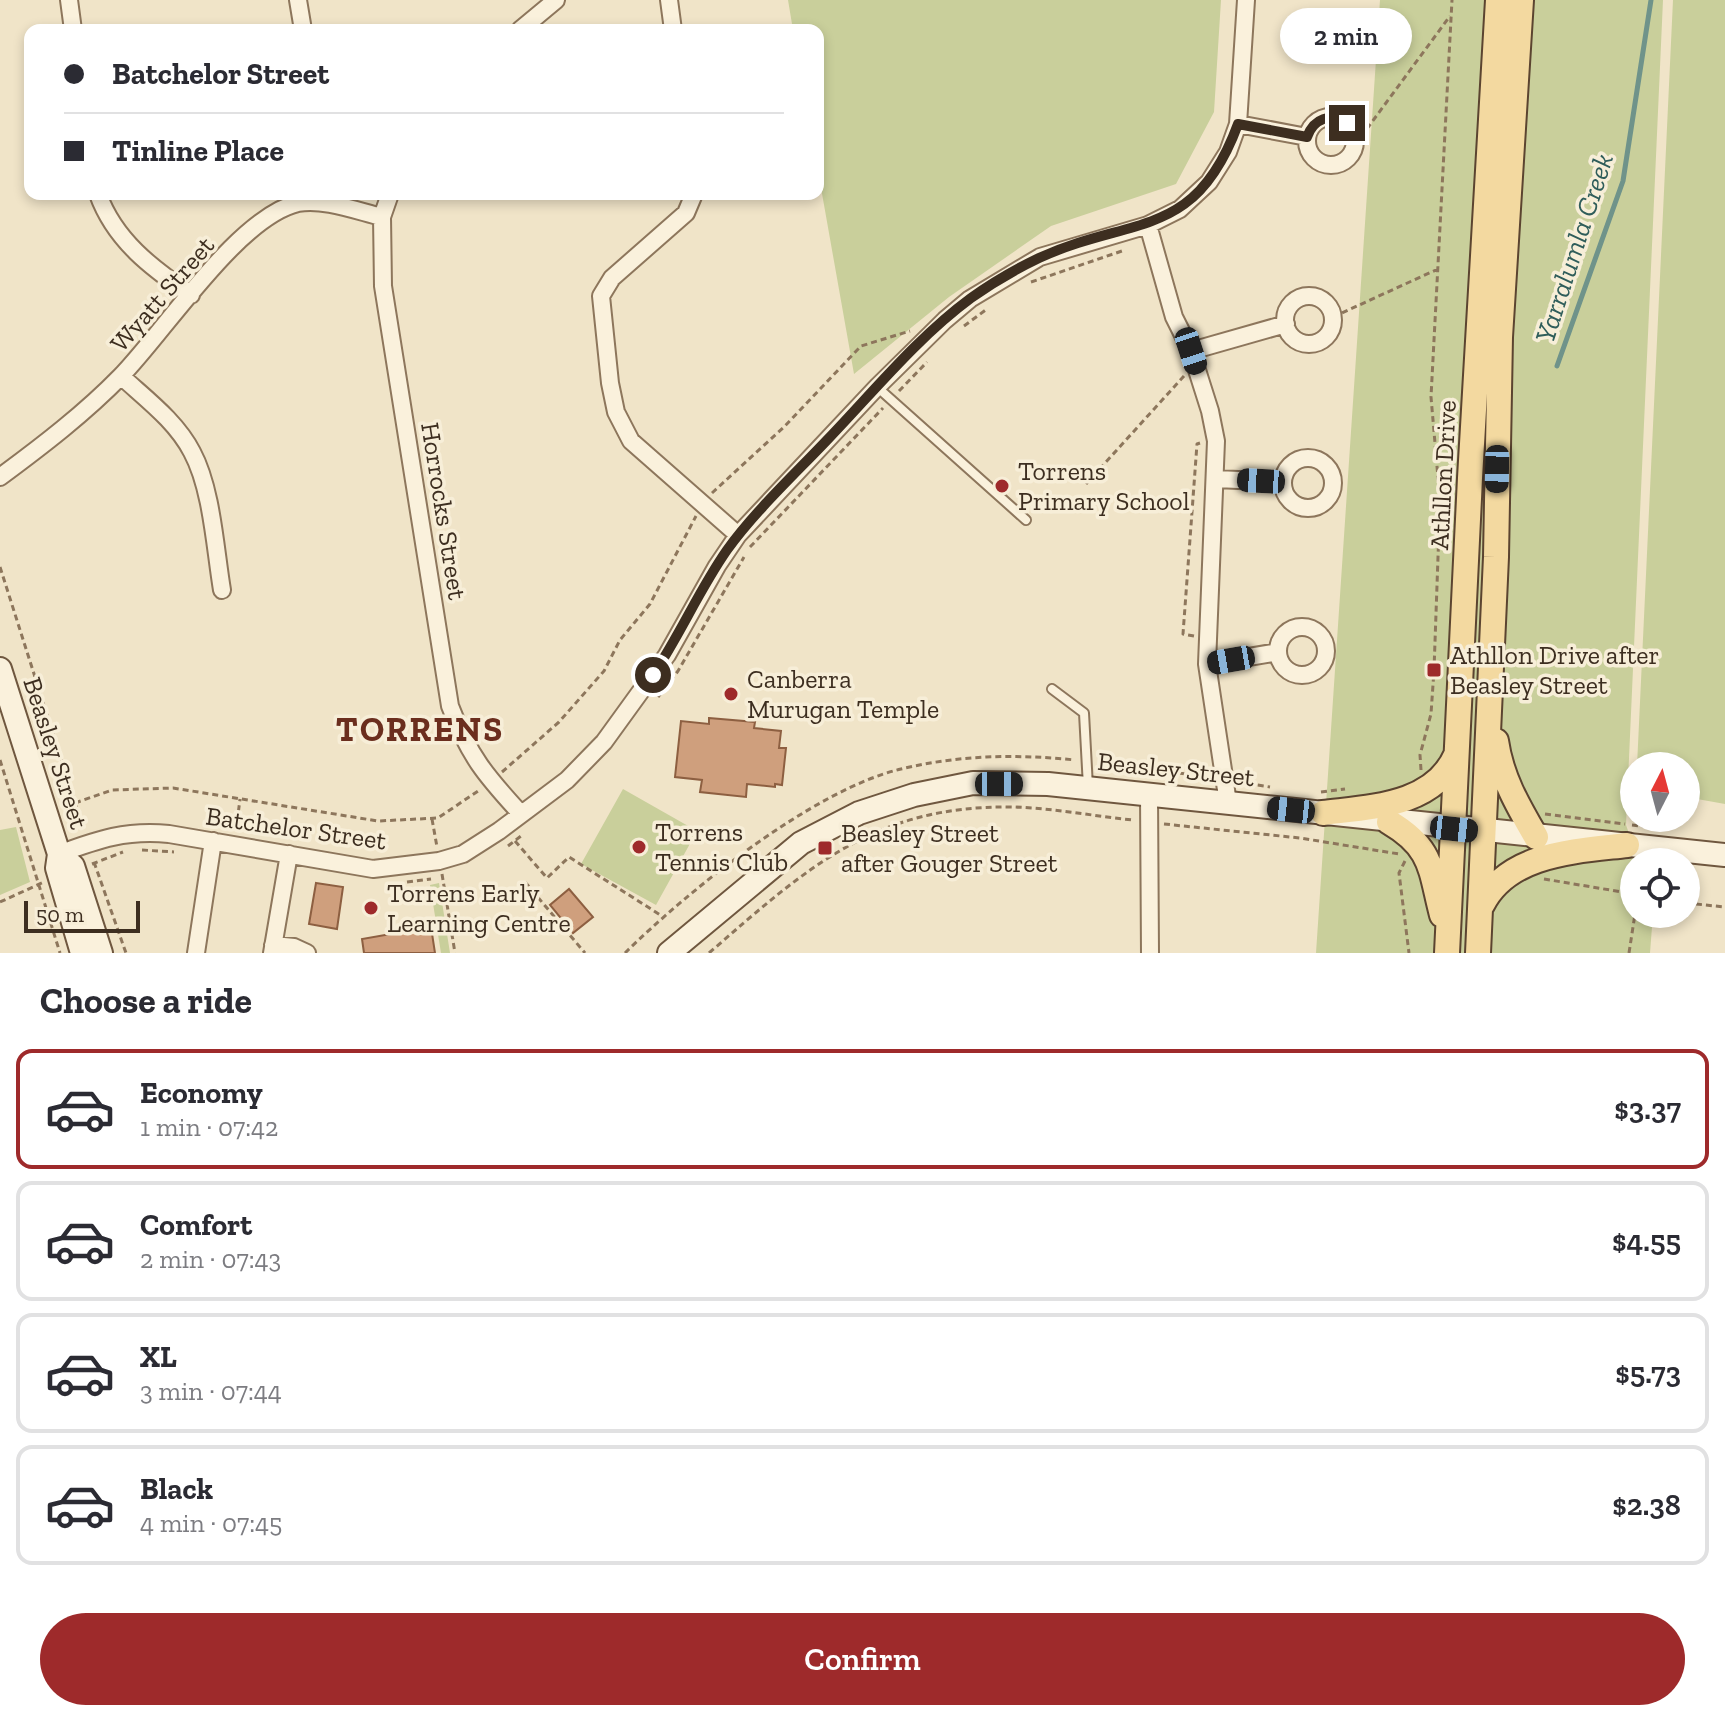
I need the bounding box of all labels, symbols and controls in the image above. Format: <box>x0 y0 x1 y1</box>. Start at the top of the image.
callout: 2 min <box>1281 7 1413 63</box>
text: 2 min <box>1314 20 1378 52</box>
text: Batchelor Street <box>112 56 329 92</box>
route end <box>1329 105 1365 141</box>
text: Tinline Place <box>112 133 284 169</box>
water label: Yarralumla Creek <box>1528 149 1620 347</box>
street label: Wyatt Street <box>103 229 221 358</box>
car <box>1172 324 1210 378</box>
street label: Athllon Drive <box>1423 399 1463 551</box>
street label: Horrocks Street <box>414 420 474 602</box>
car <box>1485 445 1509 493</box>
place label: Torrens Primary School <box>1018 455 1190 517</box>
car <box>1236 468 1286 494</box>
marker: Torrens Primary School <box>993 477 1011 495</box>
place label: Athllon Drive after Beasley Street <box>1450 639 1659 701</box>
car <box>1205 644 1257 676</box>
route start <box>635 657 671 693</box>
marker: Athllon Drive after Beasley Street <box>1425 661 1443 679</box>
place label: Canberra Murugan Temple <box>747 663 939 725</box>
street label: Beasley Street <box>16 673 96 833</box>
marker: Canberra Murugan Temple <box>722 685 740 703</box>
district label: TORRENS <box>336 709 504 750</box>
street label: Beasley Street <box>1096 745 1256 793</box>
north arrow <box>1620 752 1700 832</box>
map controls <box>1620 752 1700 928</box>
car <box>975 772 1023 796</box>
car <box>1266 796 1316 824</box>
street label: Batchelor Street <box>204 799 389 857</box>
car <box>1429 815 1479 843</box>
place label: Torrens Tennis Club <box>655 816 788 878</box>
place label: Beasley Street after Gouger Street <box>841 817 1058 879</box>
marker: Torrens Tennis Club <box>630 838 648 856</box>
marker: Beasley Street after Gouger Street <box>816 839 834 857</box>
button: locate <box>1620 848 1700 928</box>
place label: Torrens Early Learning Centre <box>387 877 571 939</box>
scale bar <box>24 897 140 933</box>
marker: Torrens Early Learning Centre <box>362 899 380 917</box>
text: 50 m <box>36 901 84 928</box>
text: Choose a ride <box>40 979 252 1022</box>
icon: car <box>44 1073 116 1145</box>
text: Economy <box>140 1075 263 1111</box>
text: $3.37 <box>1614 1091 1681 1127</box>
text: 1 min · 07:42 <box>140 1111 278 1143</box>
icon: car <box>44 1205 116 1277</box>
text: Comfort <box>140 1207 252 1243</box>
text: $4.55 <box>1612 1223 1681 1259</box>
text: 2 min · 07:43 <box>140 1243 281 1275</box>
icon: car <box>44 1337 116 1409</box>
text: XL <box>140 1339 177 1375</box>
text: $5.73 <box>1615 1355 1681 1391</box>
text: 3 min · 07:44 <box>140 1375 282 1407</box>
icon: car <box>44 1469 116 1541</box>
text: Black <box>140 1471 213 1507</box>
text: $2.38 <box>1612 1487 1681 1523</box>
text: 4 min · 07:45 <box>140 1507 282 1539</box>
button: Confirm <box>40 1613 1685 1705</box>

